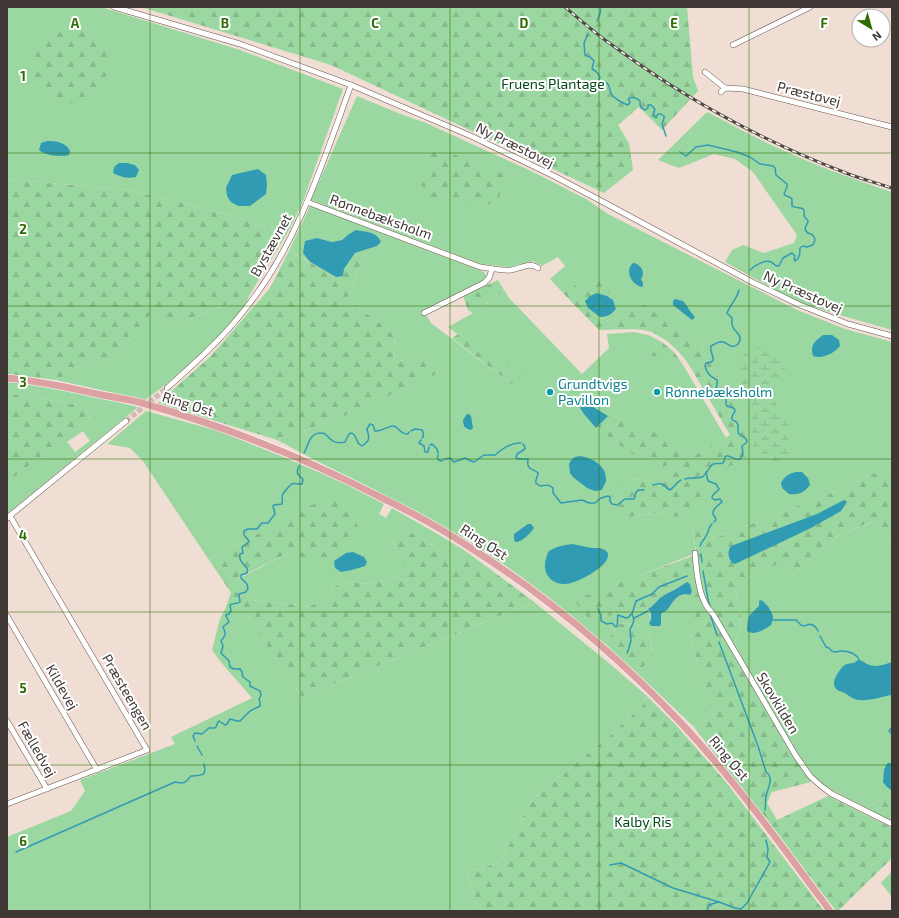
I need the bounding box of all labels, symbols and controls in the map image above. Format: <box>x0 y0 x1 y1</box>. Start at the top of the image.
north arrow <box>851 8 891 48</box>
text: A <box>71 15 80 31</box>
text: B <box>221 15 229 31</box>
text: C <box>371 15 379 31</box>
text: D <box>520 15 529 31</box>
text: E <box>670 15 678 31</box>
text: F <box>820 15 828 31</box>
text: N <box>870 29 884 44</box>
text: 1 <box>20 68 26 84</box>
park label: Fruens Plantage <box>501 75 605 92</box>
street label: Præstøvej <box>776 77 843 110</box>
street label: Ny Præstøvej <box>473 118 557 171</box>
street label: Rønnebæksholm <box>328 190 434 243</box>
street label: Bystævnet <box>246 210 295 279</box>
text: 2 <box>19 221 27 237</box>
street label: Ny Præstøvej <box>761 267 845 317</box>
text: 3 <box>19 374 27 390</box>
place label: Grundtvigs Pavillon <box>558 375 628 408</box>
place label: Rønnebæksholm <box>665 383 772 400</box>
marker: Grundtvigs Pavillon <box>545 387 555 397</box>
marker: Rønnebæksholm <box>652 387 662 397</box>
street label: Ring Øst <box>160 388 216 419</box>
street label: Ring Øst <box>457 520 511 563</box>
text: 4 <box>19 527 27 543</box>
street label: Præsteengen <box>99 651 156 733</box>
street label: Kildevej <box>43 661 82 713</box>
street label: Skovkilden <box>754 669 803 736</box>
text: 5 <box>19 680 27 696</box>
street label: Fælledvej <box>15 718 60 780</box>
street label: Ring Øst <box>706 732 753 783</box>
park label: Kalby Ris <box>614 813 672 830</box>
text: 6 <box>19 833 27 849</box>

